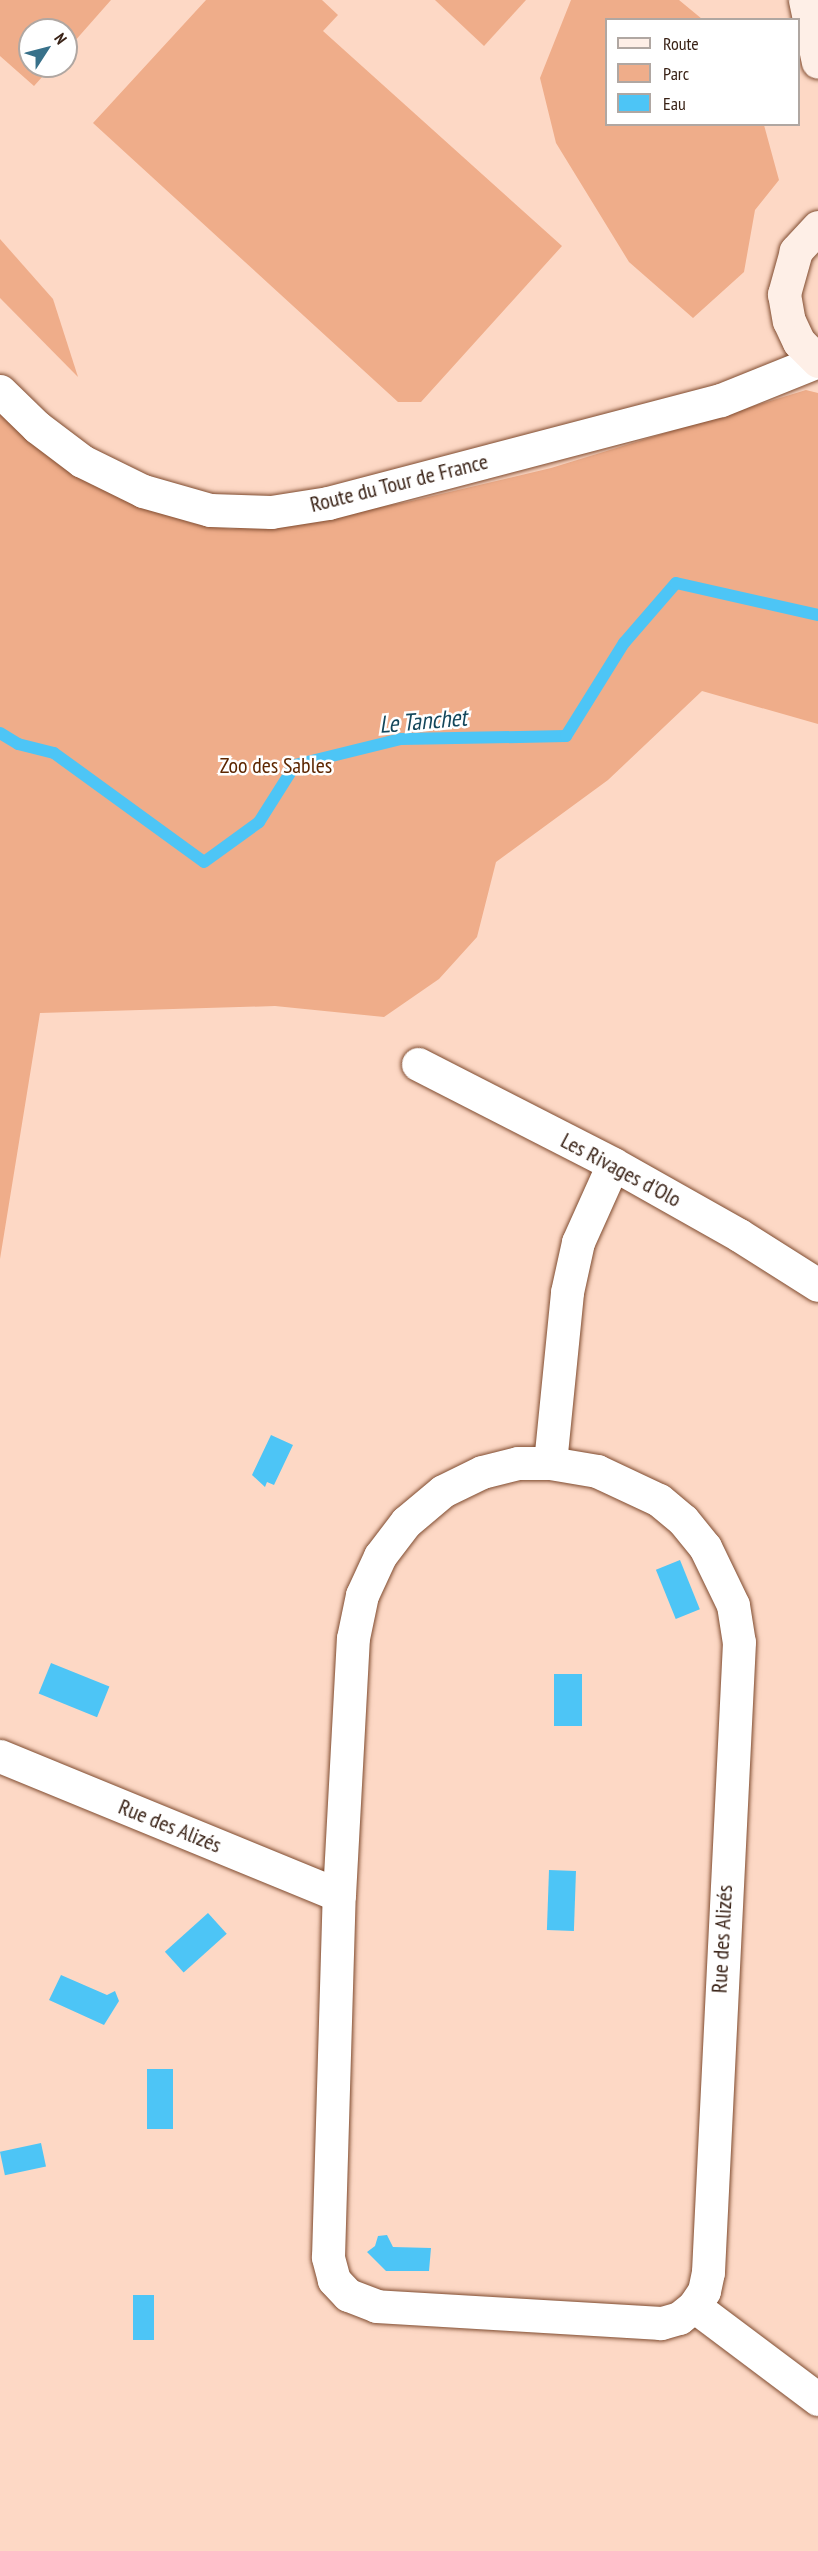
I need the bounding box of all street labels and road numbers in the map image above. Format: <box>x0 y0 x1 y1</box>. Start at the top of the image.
street label: Route du Tour de France <box>307 448 491 518</box>
street label: Les Rivages d'Olo <box>556 1127 686 1213</box>
street label: Rue des Alizés <box>114 1793 226 1859</box>
street label: Rue des Alizés <box>706 1884 738 1994</box>

